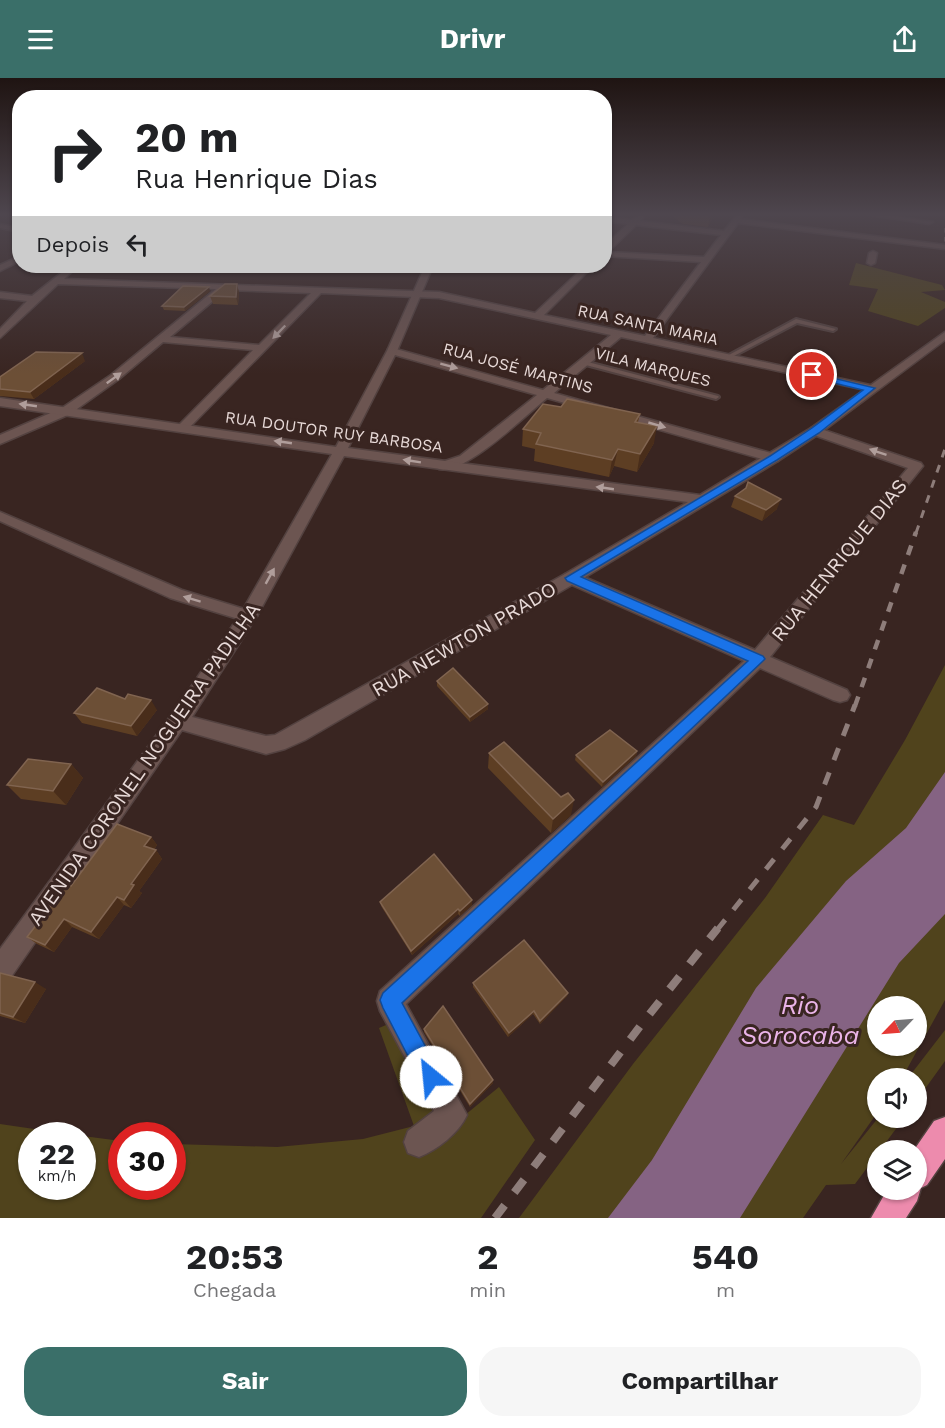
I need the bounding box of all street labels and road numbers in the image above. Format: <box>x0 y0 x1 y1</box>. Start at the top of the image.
street label: RUA SANTA MARIA <box>576 301 720 349</box>
street label: RUA JOSÉ MARTINS <box>441 339 595 397</box>
street label: VILA MARQUES <box>593 343 713 391</box>
street label: RUA DOUTOR RUY BARBOSA <box>224 407 445 457</box>
street label: RUA HENRIQUE DIAS <box>766 474 912 646</box>
street label: RUA NEWTON PRADO <box>367 576 561 702</box>
street label: AVENIDA CORONEL NOGUEIRA PADILHA <box>23 598 265 930</box>

